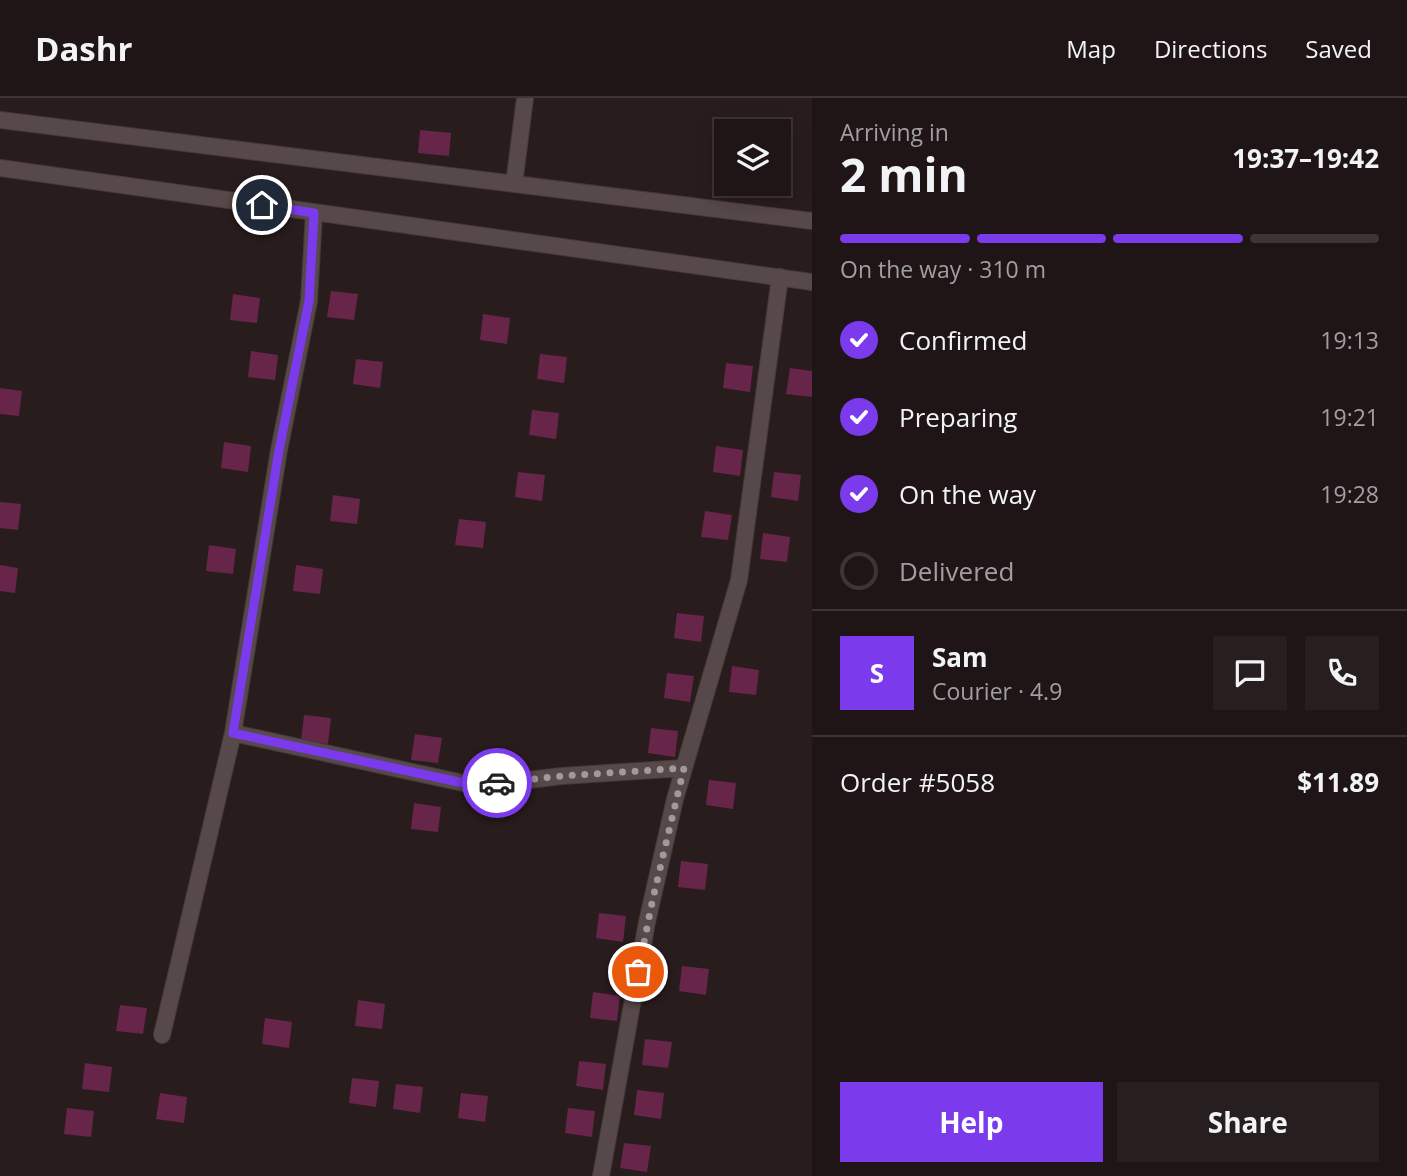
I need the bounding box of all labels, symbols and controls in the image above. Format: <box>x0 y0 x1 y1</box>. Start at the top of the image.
text: Dashr <box>35 26 132 71</box>
text: Map <box>1066 32 1116 65</box>
text: Directions <box>1154 32 1267 65</box>
text: Saved <box>1305 32 1372 65</box>
text: Arriving in <box>840 116 949 148</box>
map controls <box>714 119 791 196</box>
button: layers <box>714 119 791 196</box>
text: 19:37–19:42 <box>1232 140 1379 176</box>
text: 2 min <box>840 143 968 205</box>
pin <box>232 175 292 235</box>
icon: home <box>243 186 281 224</box>
text: On the way · 310 m <box>840 253 1046 285</box>
icon: check <box>840 321 878 359</box>
text: Confirmed <box>899 322 1027 358</box>
text: 19:13 <box>1320 324 1379 356</box>
icon: check <box>840 398 878 436</box>
text: Preparing <box>899 399 1017 435</box>
text: 19:21 <box>1320 401 1379 433</box>
icon: check <box>840 475 878 513</box>
text: On the way <box>899 476 1036 512</box>
text: 19:28 <box>1320 478 1379 510</box>
text: Delivered <box>899 553 1014 589</box>
button: chat <box>1213 636 1287 710</box>
button: phone <box>1305 636 1379 710</box>
text: Sam <box>932 639 988 675</box>
text: S <box>870 655 884 691</box>
text: Courier · 4.9 <box>932 675 1062 707</box>
courier <box>462 748 532 818</box>
icon: car <box>478 764 516 802</box>
text: Order #5058 <box>840 764 995 800</box>
text: $11.89 <box>1297 764 1379 800</box>
pin <box>608 942 668 1002</box>
icon: bag <box>619 953 657 991</box>
button: Help <box>840 1082 1103 1162</box>
button: Share <box>1117 1082 1379 1162</box>

